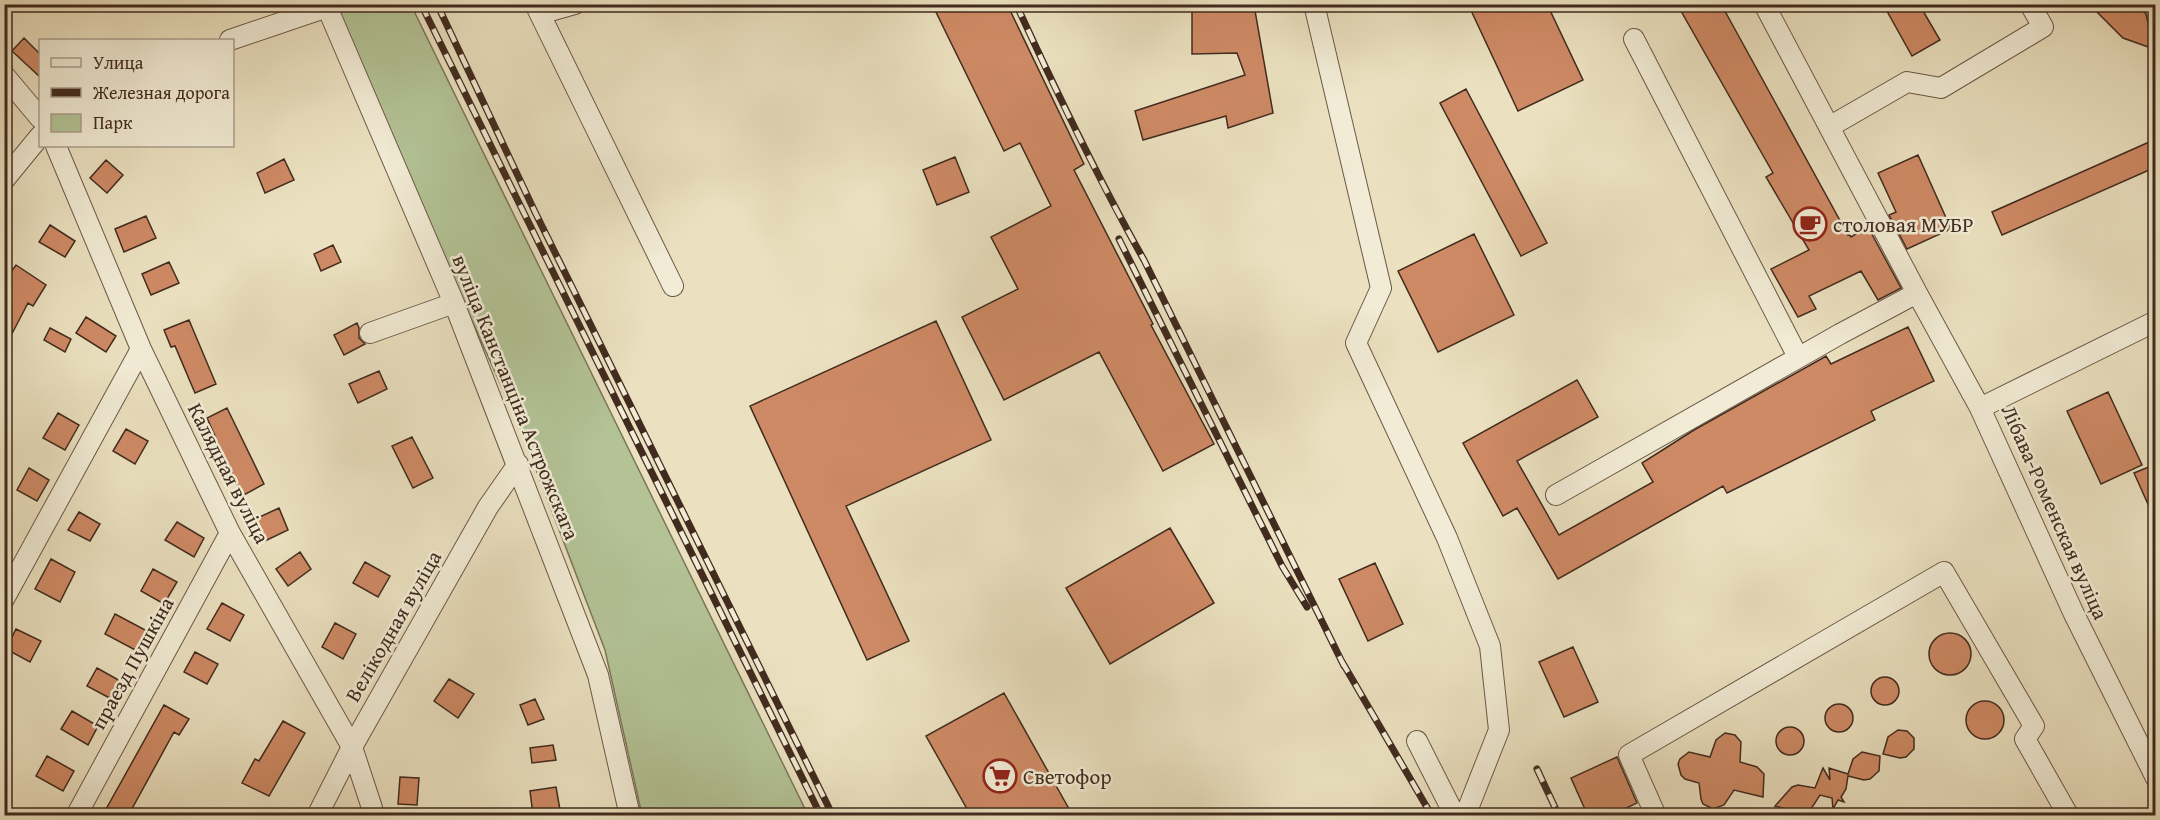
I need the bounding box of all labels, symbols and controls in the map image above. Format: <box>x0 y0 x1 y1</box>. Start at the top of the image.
legend <box>39 39 234 147</box>
text: Улица <box>93 49 144 76</box>
text: Железная дорога <box>92 79 230 106</box>
text: Парк <box>93 109 133 136</box>
cafe icon: столовая МУБР <box>1792 206 1828 242</box>
place label: столовая МУБР <box>1833 209 1973 240</box>
street label: вуліца Канстанціна Астрожскага <box>444 250 588 544</box>
street label: Калядная вуліца <box>180 397 278 549</box>
street label: Лібава-Роменская вуліца <box>1994 400 2116 624</box>
street label: Велікодная вуліца <box>337 545 449 707</box>
street label: праезд Пушкіна <box>83 591 181 735</box>
supermarket icon: Светофор <box>982 758 1018 794</box>
place label: Светофор <box>1023 761 1112 792</box>

